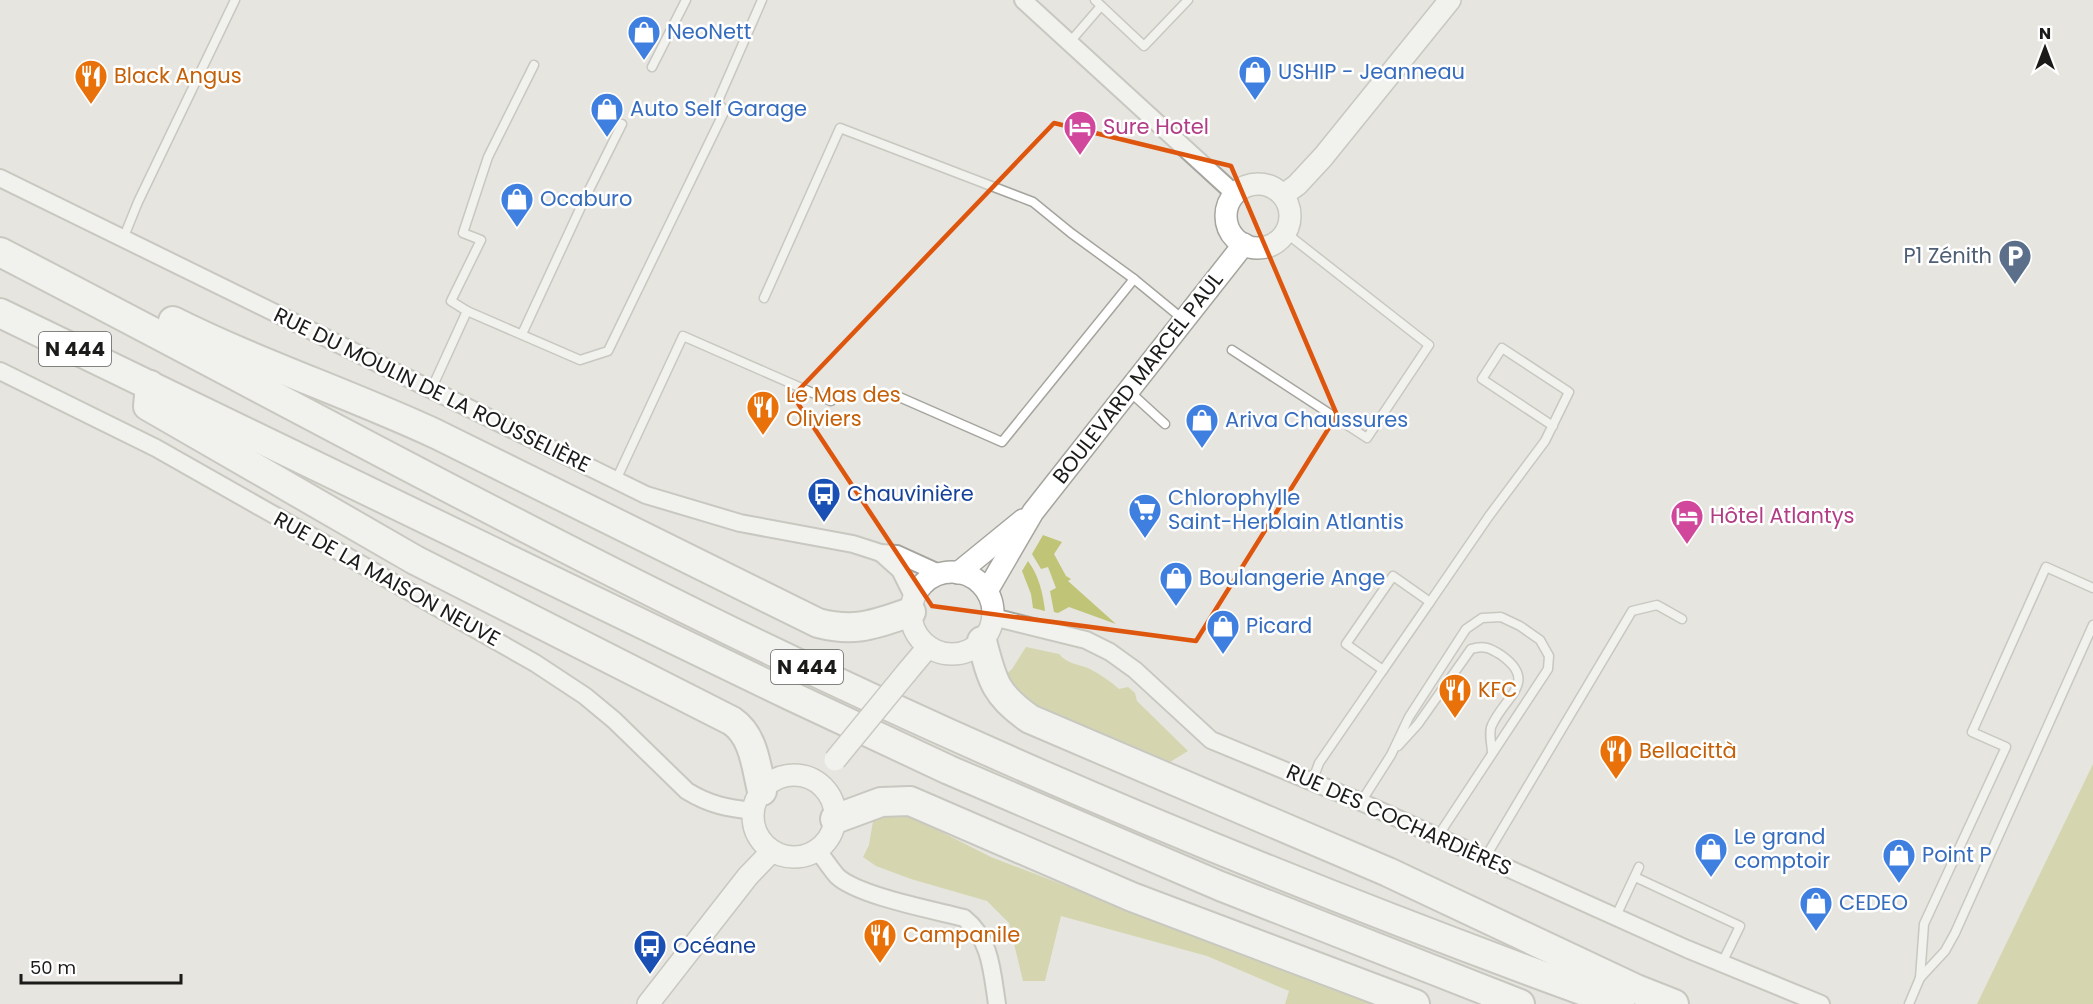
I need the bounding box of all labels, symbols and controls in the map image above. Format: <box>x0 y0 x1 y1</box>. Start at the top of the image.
shop icon: NeoNett <box>626 14 662 61</box>
place label: NeoNett <box>667 17 751 46</box>
north arrow <box>2015 18 2075 78</box>
text: N <box>2039 22 2051 45</box>
shop icon: USHIP - Jeanneau <box>1237 54 1273 101</box>
place label: USHIP - Jeanneau <box>1278 57 1465 86</box>
restaurant icon: Black Angus <box>73 58 109 105</box>
place label: Black Angus <box>114 61 242 90</box>
shop icon: Auto Self Garage <box>589 91 625 138</box>
place label: Auto Self Garage <box>630 94 807 123</box>
hotel icon: Sure Hotel <box>1062 109 1098 156</box>
place label: Sure Hotel <box>1103 112 1209 141</box>
shop icon: Ocaburo <box>499 181 535 228</box>
place label: Ocaburo <box>540 184 632 213</box>
parking icon: P1 Zénith <box>1997 238 2033 285</box>
place label: P1 Zénith <box>1903 241 1992 270</box>
street label: BOULEVARD MARCEL PAUL <box>1046 266 1229 490</box>
street label: RUE DU MOULIN DE LA ROUSSELIÈRE <box>269 300 595 479</box>
road number: N 444 <box>39 332 111 366</box>
place label: Le Mas des Oliviers <box>786 380 901 433</box>
restaurant icon: Le Mas des Oliviers <box>745 389 781 436</box>
shop icon: Ariva Chaussures <box>1184 402 1220 449</box>
place label: Ariva Chaussures <box>1225 405 1408 434</box>
bus stop icon: Chauvinière <box>806 476 842 523</box>
place label: Chauvinière <box>847 479 974 508</box>
place label: Chlorophylle Saint-Herblain Atlantis <box>1168 483 1404 536</box>
supermarket icon: Chlorophylle Saint-Herblain Atlantis <box>1127 492 1163 539</box>
hotel icon: Hôtel Atlantys <box>1669 498 1705 545</box>
place label: Hôtel Atlantys <box>1710 501 1854 530</box>
street label: RUE DE LA MAISON NEUVE <box>269 504 506 653</box>
shop icon: Boulangerie Ange <box>1158 560 1194 607</box>
place label: Boulangerie Ange <box>1199 563 1385 592</box>
shop icon: Picard <box>1205 608 1241 655</box>
place label: Picard <box>1246 611 1312 640</box>
road number: N 444 <box>771 650 843 684</box>
restaurant icon: KFC <box>1437 672 1473 719</box>
place label: KFC <box>1478 675 1517 704</box>
restaurant icon: Bellacittà <box>1598 733 1634 780</box>
place label: Bellacittà <box>1639 736 1737 765</box>
street label: RUE DES COCHARDIÈRES <box>1282 757 1517 882</box>
place label: Le grand comptoir <box>1734 822 1830 875</box>
shop icon: Le grand comptoir <box>1693 831 1729 878</box>
shop icon: Point P <box>1881 837 1917 884</box>
place label: Point P <box>1922 840 1992 869</box>
shop icon: CEDEO <box>1798 885 1834 932</box>
place label: CEDEO <box>1839 888 1908 917</box>
restaurant icon: Campanile <box>862 917 898 964</box>
place label: Campanile <box>903 920 1020 949</box>
bus stop icon: Océane <box>632 928 668 975</box>
place label: Océane <box>673 931 756 960</box>
scale bar <box>21 947 182 985</box>
text: 50 m <box>30 955 76 980</box>

